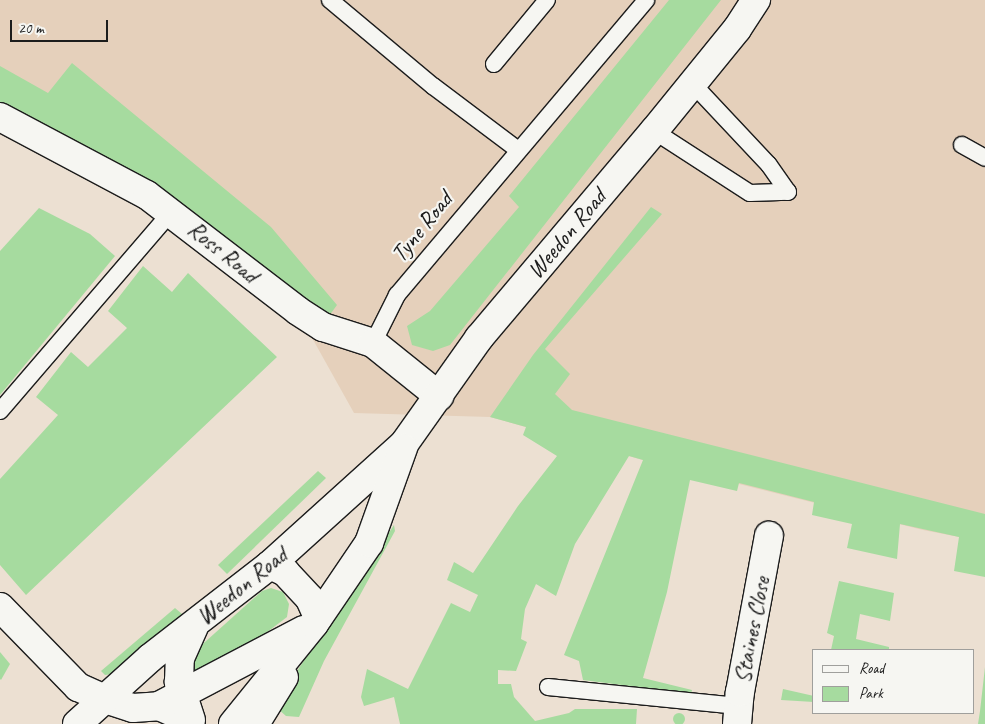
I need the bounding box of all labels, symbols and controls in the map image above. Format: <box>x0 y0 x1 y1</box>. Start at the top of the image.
scale bar <box>12 10 110 42</box>
text: 20 m <box>18 19 44 38</box>
street label: Weedon Road <box>521 183 613 285</box>
street label: Tyne Road <box>385 186 459 268</box>
street label: Ross Road <box>182 215 264 289</box>
street label: Weedon Road <box>191 541 293 631</box>
street label: Staines Close <box>728 574 776 686</box>
legend <box>812 649 975 714</box>
text: Road <box>859 659 884 678</box>
text: Park <box>859 684 883 703</box>

